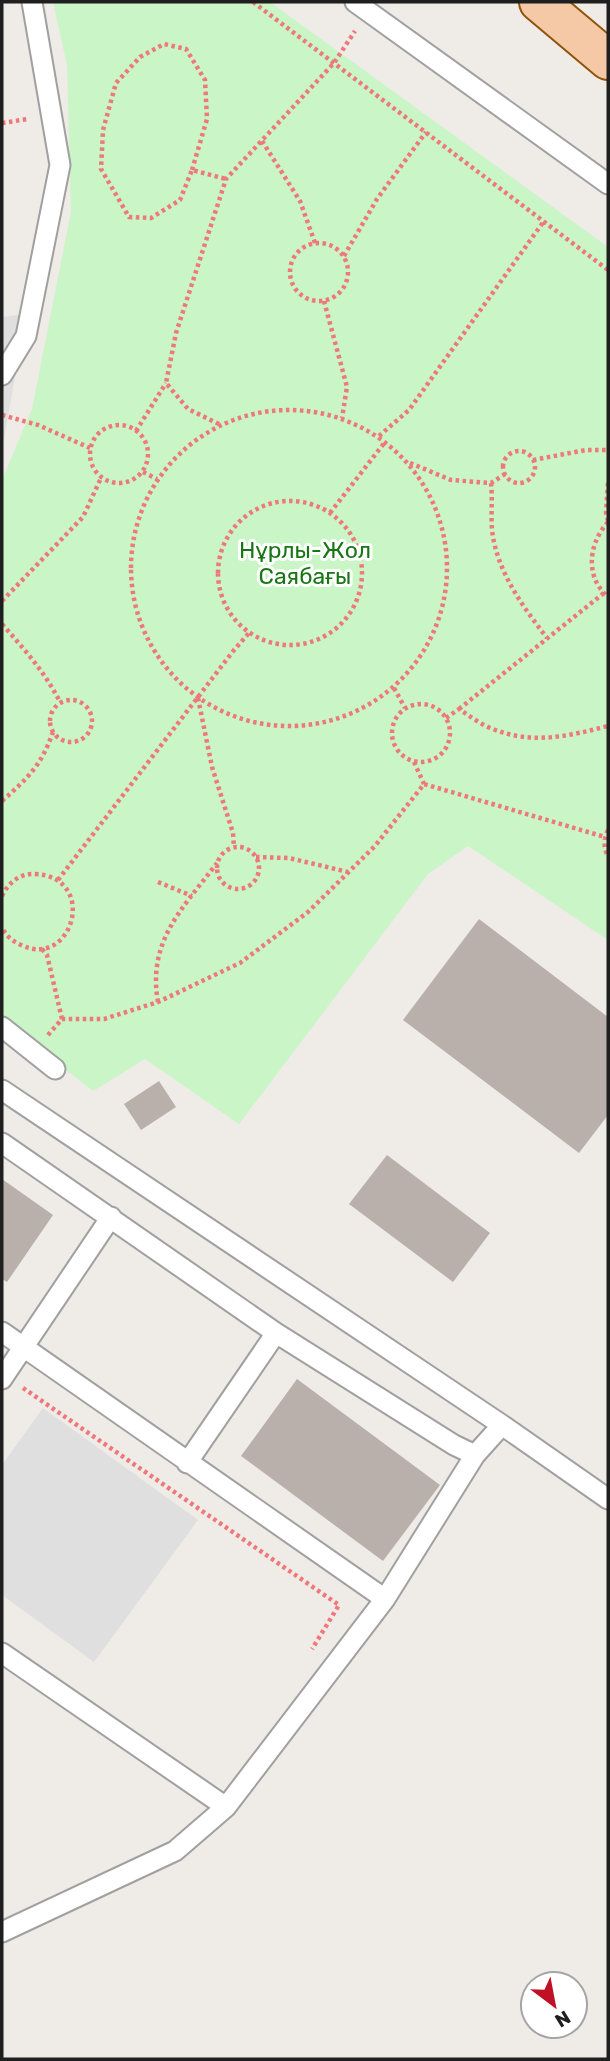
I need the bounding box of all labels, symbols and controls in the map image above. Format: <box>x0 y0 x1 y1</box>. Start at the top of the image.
park label: Нұрлы-Жол Саябағы <box>239 536 371 590</box>
north arrow <box>519 1970 589 2040</box>
text: N <box>551 2006 575 2032</box>

